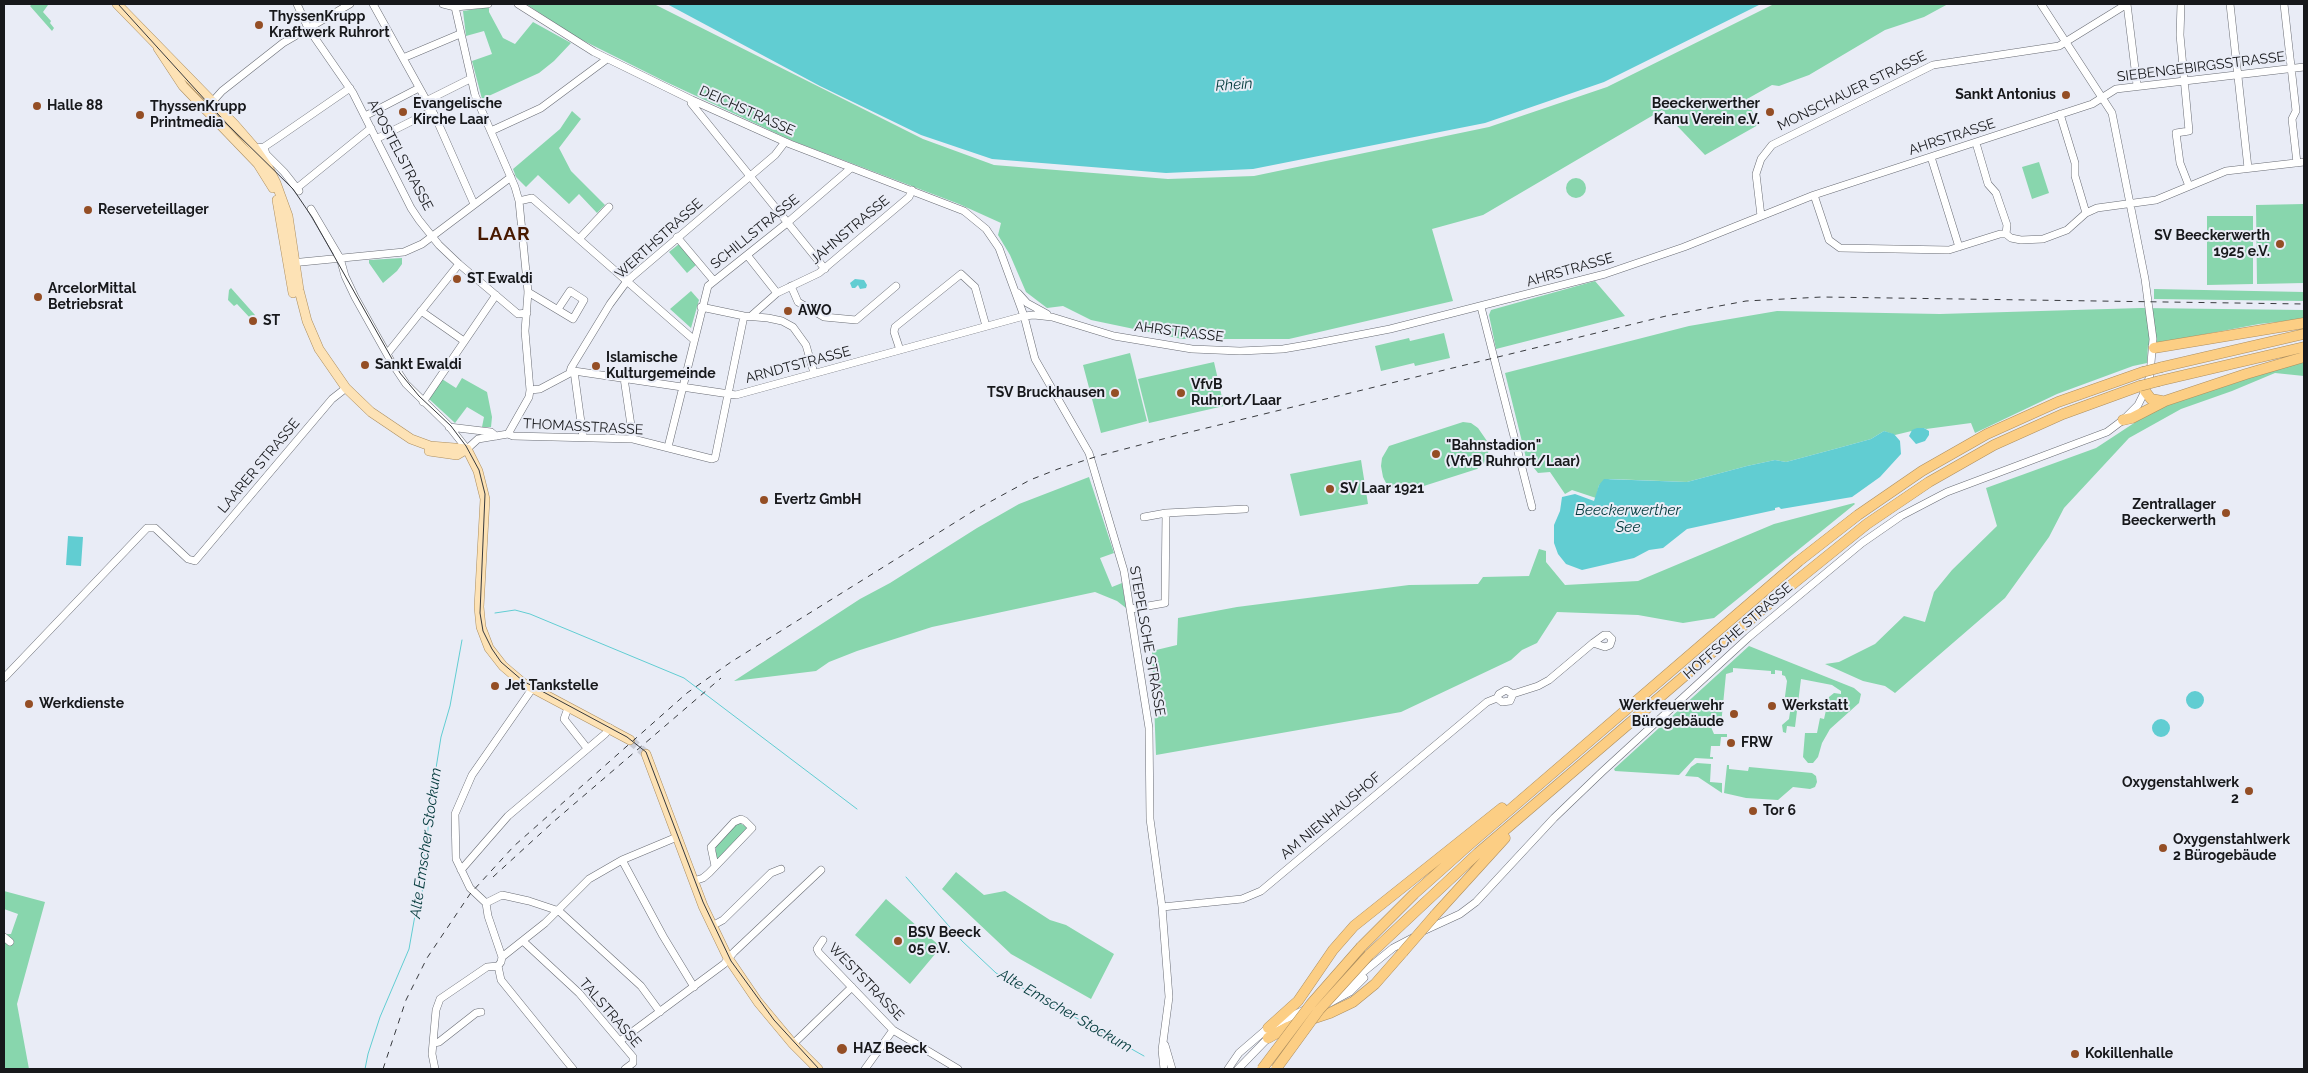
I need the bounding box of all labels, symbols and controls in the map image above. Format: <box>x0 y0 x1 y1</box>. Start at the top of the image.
place label: ThyssenKrupp Kraftwerk Ruhrort <box>269 9 390 41</box>
marker: ThyssenKrupp Kraftwerk Ruhrort <box>253 19 265 31</box>
street label: MONSCHAUER STRASSE <box>1775 48 1929 134</box>
street label: SIEBENGEBIRGSSTRASSE <box>2116 48 2286 86</box>
water label: Rhein <box>1215 75 1253 95</box>
street label: DEICHSTRASSE <box>697 82 797 140</box>
place label: Sankt Antonius <box>1955 87 2056 103</box>
marker: Sankt Antonius <box>2060 89 2072 101</box>
place label: Evangelische Kirche Laar <box>413 96 502 128</box>
place label: Beeckerwerther Kanu Verein e.V. <box>1652 96 1760 128</box>
street label: APOSTELSTRASSE <box>364 97 436 213</box>
place label: Halle 88 <box>47 98 103 114</box>
place label: ThyssenKrupp Printmedia <box>150 99 246 132</box>
marker: Halle 88 <box>31 100 43 112</box>
marker: Evangelische Kirche Laar <box>397 106 409 118</box>
marker: Beeckerwerther Kanu Verein e.V. <box>1764 106 1776 118</box>
marker: ThyssenKrupp Printmedia <box>134 109 146 121</box>
street label: AHRSTRASSE <box>1907 115 1997 159</box>
street label: SCHILLSTRASSE <box>707 191 803 273</box>
street label: JAHNSTRASSE <box>807 192 893 268</box>
street label: WERTHSTRASSE <box>612 195 706 283</box>
place label: Reserveteillager <box>98 202 209 218</box>
marker: Reserveteillager <box>82 204 94 216</box>
district label: LAAR <box>477 223 531 245</box>
place label: SV Beeckerwerth 1925 e.V. <box>2154 228 2270 260</box>
marker: SV Beeckerwerth 1925 e.V. <box>2274 238 2286 250</box>
street label: AHRSTRASSE <box>1524 250 1616 290</box>
place label: ST Ewaldi <box>467 271 533 287</box>
marker: ST Ewaldi <box>451 273 463 285</box>
place label: ArcelorMittal Betriebsrat <box>48 281 136 314</box>
marker: ArcelorMittal Betriebsrat <box>32 291 44 303</box>
place label: AWO <box>798 303 832 319</box>
marker: AWO <box>782 305 794 317</box>
place label: ST <box>263 313 280 329</box>
marker: ST <box>247 315 259 327</box>
street label: AHRSTRASSE <box>1133 318 1225 346</box>
street label: ARNDTSTRASSE <box>743 343 853 387</box>
place label: Islamische Kulturgemeinde <box>606 350 716 382</box>
place label: Sankt Ewaldi <box>375 357 462 373</box>
marker: Sankt Ewaldi <box>359 359 371 371</box>
marker: Islamische Kulturgemeinde <box>590 360 602 372</box>
place label: VfvB Ruhrort/Laar <box>1191 377 1281 410</box>
place label: TSV Bruckhausen <box>987 385 1105 401</box>
marker: TSV Bruckhausen <box>1109 387 1121 399</box>
marker: VfvB Ruhrort/Laar <box>1175 387 1187 399</box>
street label: LAARER STRASSE <box>215 415 303 517</box>
street label: THOMASSTRASSE <box>522 415 644 439</box>
place label: "Bahnstadion" (VfvB Ruhrort/Laar) <box>1446 438 1580 471</box>
marker: "Bahnstadion" (VfvB Ruhrort/Laar) <box>1430 448 1442 460</box>
place label: SV Laar 1921 <box>1340 481 1424 497</box>
marker: SV Laar 1921 <box>1324 483 1336 495</box>
place label: Evertz GmbH <box>774 492 862 508</box>
marker: Evertz GmbH <box>758 494 770 506</box>
place label: Zentrallager Beeckerwerth <box>2121 497 2216 530</box>
water label: Beeckerwerther See <box>1575 501 1681 536</box>
marker: Zentrallager Beeckerwerth <box>2220 507 2232 519</box>
street label: STEPELSCHE STRASSE <box>1125 564 1169 718</box>
street label: HOFFSCHE STRASSE <box>1680 579 1796 683</box>
place label: Jet Tankstelle <box>505 678 598 694</box>
marker: Jet Tankstelle <box>489 680 501 692</box>
place label: Werkdienste <box>39 696 124 712</box>
marker: Werkdienste <box>23 698 35 710</box>
place label: Werkfeuerwehr Bürogebäude <box>1619 698 1724 730</box>
place label: Werkstatt <box>1782 698 1848 714</box>
marker: Werkstatt <box>1766 700 1778 712</box>
marker: Werkfeuerwehr Bürogebäude <box>1728 708 1740 720</box>
place label: FRW <box>1741 735 1773 751</box>
marker: FRW <box>1725 737 1737 749</box>
water label: Alte Emscher Stockum <box>407 767 445 919</box>
street label: AM NIENHAUSHOF <box>1277 769 1385 863</box>
place label: Oxygenstahlwerk 2 <box>2122 775 2239 808</box>
marker: Oxygenstahlwerk 2 <box>2243 785 2255 797</box>
place label: Tor 6 <box>1763 803 1796 819</box>
marker: Tor 6 <box>1747 805 1759 817</box>
place label: Oxygenstahlwerk 2 Bürogebäude <box>2173 832 2290 864</box>
marker: Oxygenstahlwerk 2 Bürogebäude <box>2157 842 2169 854</box>
place label: BSV Beeck 05 e.V. <box>908 925 981 958</box>
marker: BSV Beeck 05 e.V. <box>892 935 904 947</box>
street label: WESTSTRASSE <box>825 940 907 1024</box>
water label: Alte Emscher Stockum <box>995 965 1135 1057</box>
street label: TALSTRASSE <box>575 975 645 1051</box>
place label: HAZ Beeck <box>853 1041 927 1057</box>
marker: HAZ Beeck <box>835 1042 849 1056</box>
place label: Kokillenhalle <box>2085 1046 2173 1062</box>
marker: Kokillenhalle <box>2069 1048 2081 1060</box>

